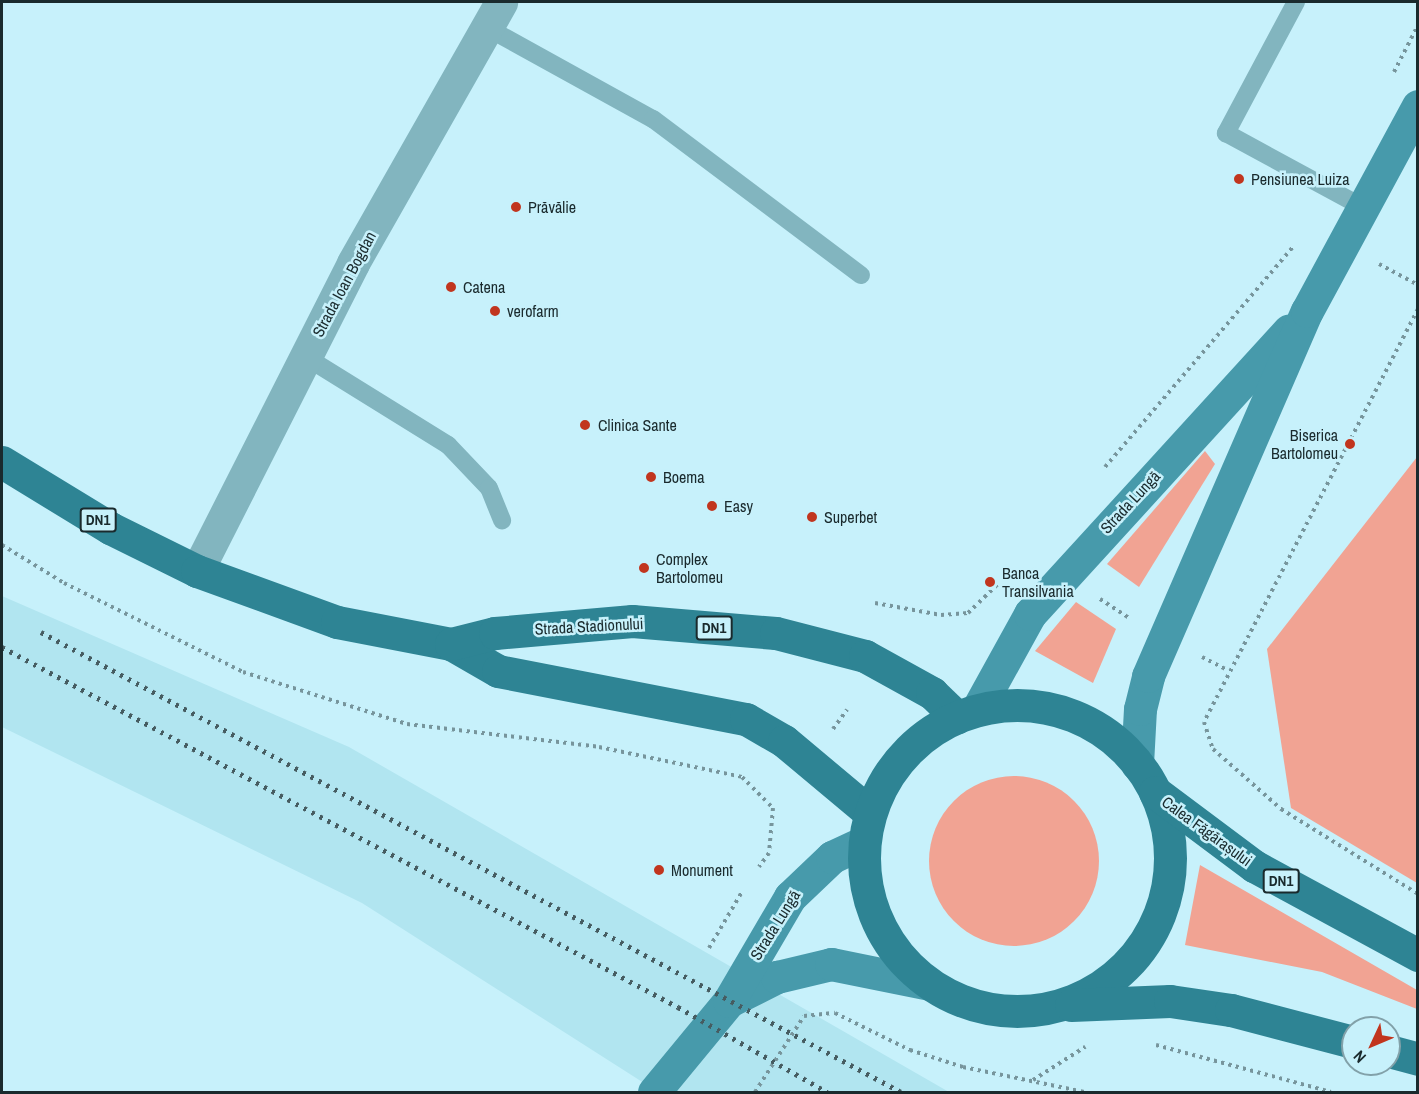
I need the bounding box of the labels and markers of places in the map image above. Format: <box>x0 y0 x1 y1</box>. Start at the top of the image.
place label: Pensiunea Luiza <box>1251 169 1349 189</box>
marker: Pensiunea Luiza <box>1232 172 1246 186</box>
place label: Prăvălie <box>528 197 576 217</box>
marker: Prăvălie <box>509 200 523 214</box>
place label: Catena <box>463 277 505 297</box>
marker: Catena <box>444 280 458 294</box>
place label: verofarm <box>507 301 559 321</box>
marker: verofarm <box>488 304 502 318</box>
place label: Clinica Sante <box>598 415 677 435</box>
marker: Clinica Sante <box>576 416 594 434</box>
place label: Biserica Bartolomeu <box>1271 425 1338 463</box>
marker: Biserica Bartolomeu <box>1343 437 1357 451</box>
place label: Boema <box>663 467 705 487</box>
marker: Boema <box>644 470 658 484</box>
place label: Easy <box>724 496 753 516</box>
marker: Easy <box>705 499 719 513</box>
place label: Superbet <box>824 507 877 527</box>
marker: Superbet <box>805 510 819 524</box>
place label: Complex Bartolomeu <box>656 549 723 587</box>
marker: Complex Bartolomeu <box>637 561 651 575</box>
place label: Banca Transilvania <box>1002 563 1074 601</box>
marker: Banca Transilvania <box>983 575 997 589</box>
place label: Monument <box>671 860 733 880</box>
marker: Monument <box>652 863 666 877</box>

